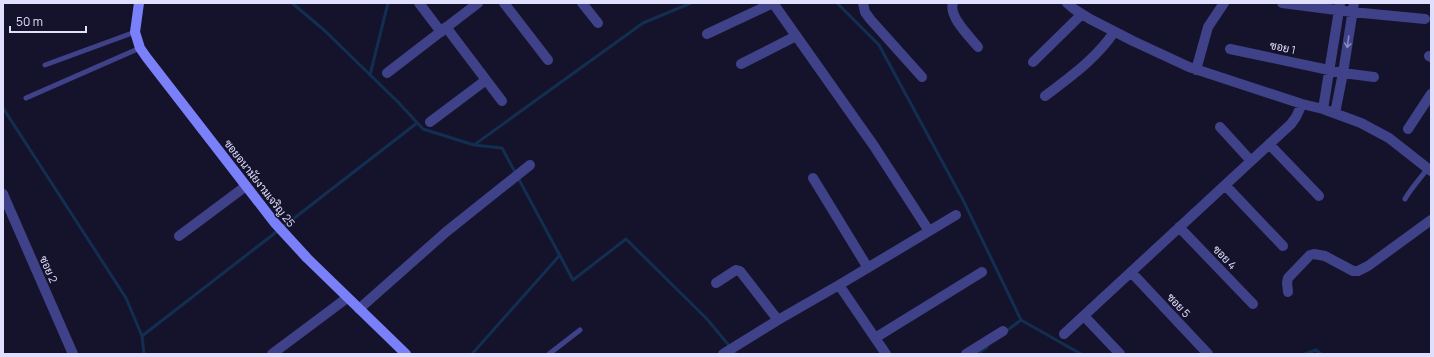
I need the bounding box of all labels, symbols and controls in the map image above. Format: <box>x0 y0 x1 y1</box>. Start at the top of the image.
scale bar <box>10 8 86 34</box>
text: 50 m <box>16 13 43 30</box>
one-way arrow <box>1344 35 1352 48</box>
street label: ซอย 1 <box>1269 37 1297 57</box>
street label: ซอยอนามัยงามเจริญ 25 <box>221 136 299 230</box>
street label: ซอย 4 <box>1210 242 1240 272</box>
street label: ซอย 2 <box>36 253 62 285</box>
street label: ซอย 5 <box>1164 290 1194 320</box>

